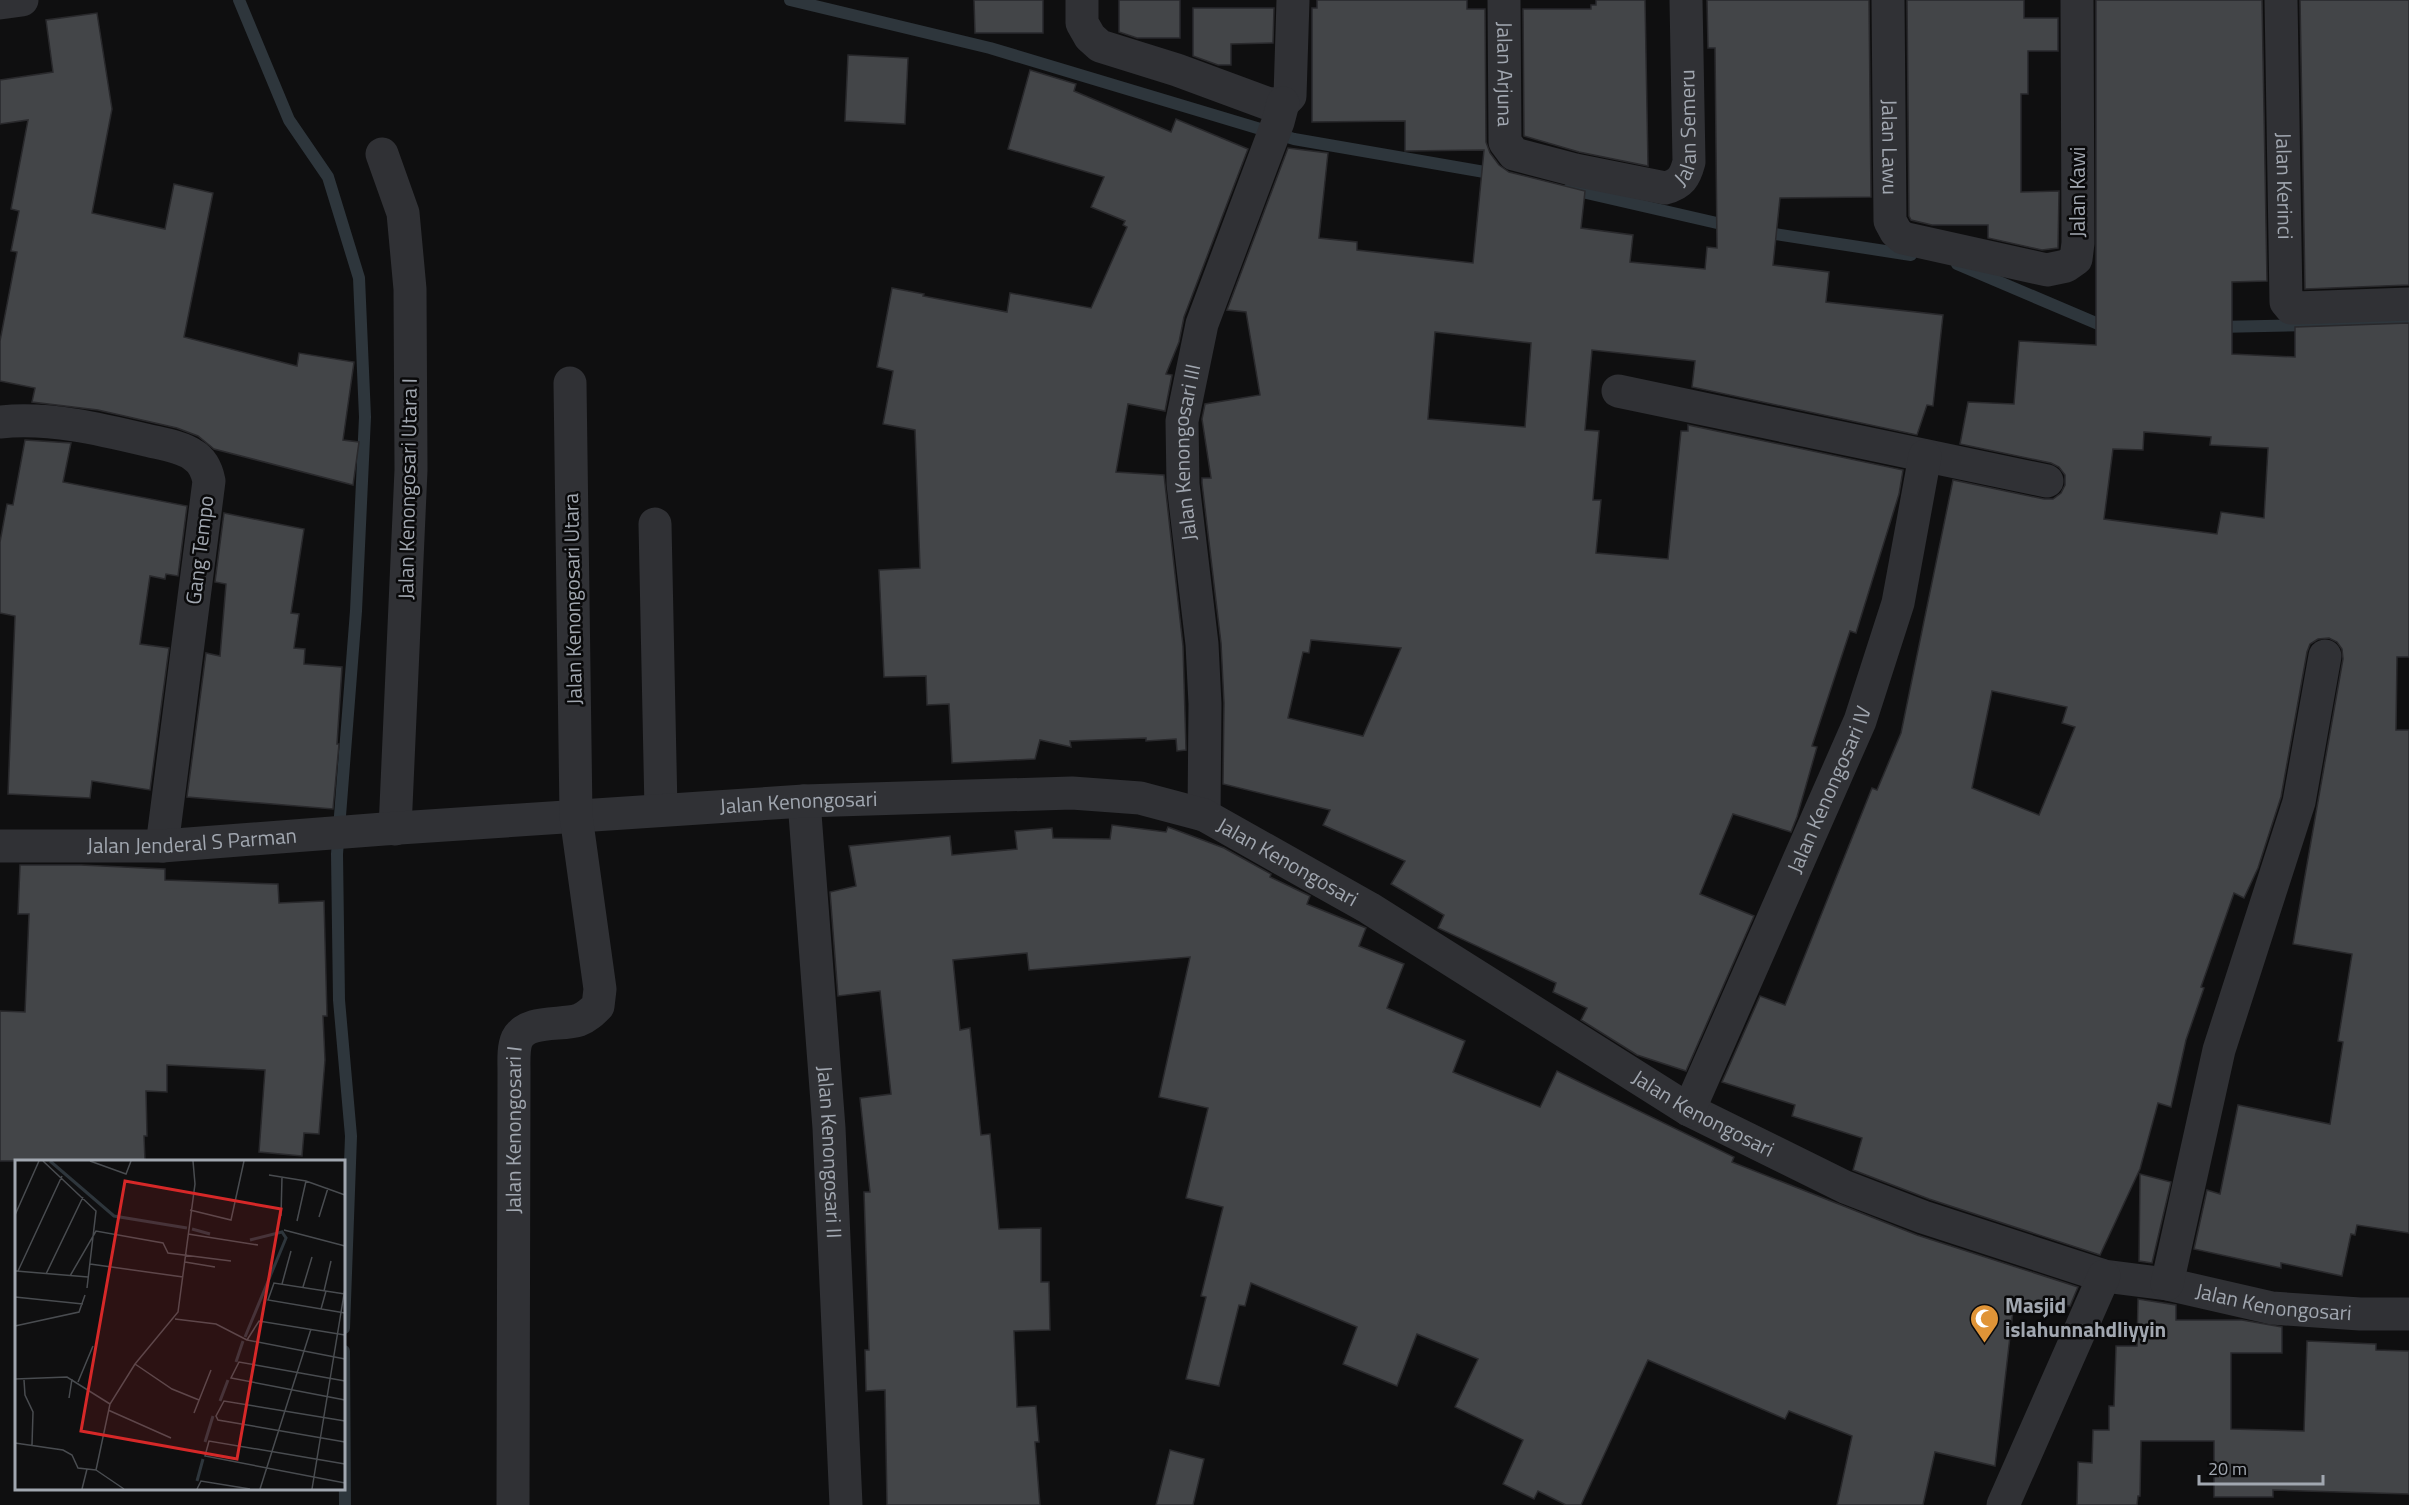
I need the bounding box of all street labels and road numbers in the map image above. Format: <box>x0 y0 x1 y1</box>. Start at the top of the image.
street label: Jalan Arjuna <box>1489 21 1522 127</box>
street label: Jalan Semeru <box>1666 69 1704 193</box>
street label: Jalan Lawu <box>1874 99 1907 195</box>
street label: Jalan Kerinci <box>2268 132 2302 240</box>
street label: Jalan Kawi <box>2061 147 2093 237</box>
street label: Jalan Kenongosari III <box>1165 361 1208 543</box>
street label: Jalan Kenongosari Utara I <box>389 378 425 600</box>
street label: Jalan Kenongosari Utara <box>554 492 590 705</box>
street label: Gang Tempo <box>176 494 222 606</box>
street label: Jalan Kenongosari IV <box>1778 701 1879 878</box>
street label: Jalan Kenongosari <box>719 782 878 822</box>
street label: Jalan Kenongosari <box>1211 809 1365 914</box>
street label: Jalan Jenderal S Parman <box>87 819 298 861</box>
street label: Jalan Kenongosari I <box>497 1044 530 1214</box>
street label: Jalan Kenongosari <box>1626 1061 1780 1165</box>
street label: Jalan Kenongosari II <box>809 1065 851 1239</box>
street label: Jalan Kenongosari <box>2193 1274 2353 1328</box>

